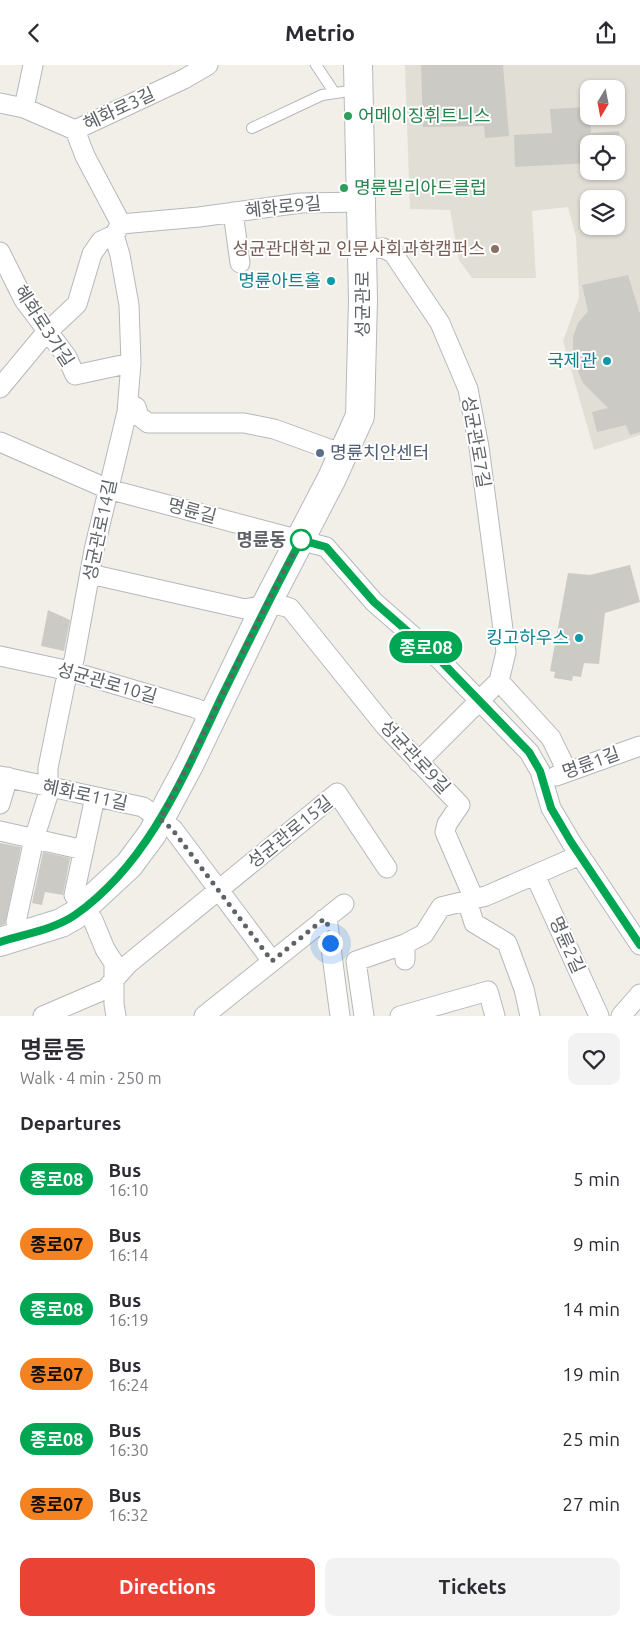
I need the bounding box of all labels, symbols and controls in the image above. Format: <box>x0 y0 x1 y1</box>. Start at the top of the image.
icon: back <box>20 19 48 47</box>
icon: share <box>592 19 620 47</box>
text: Metrio <box>285 20 355 45</box>
north arrow <box>580 80 625 125</box>
map controls <box>580 80 625 235</box>
street label: 혜화로3길 <box>80 83 157 133</box>
place label: 어메이징휘트니스 <box>358 105 490 125</box>
marker: 어메이징휘트니스 <box>342 110 354 122</box>
button: locate <box>580 135 625 180</box>
place label: 명륜빌리아드클럽 <box>354 177 486 197</box>
marker: 명륜빌리아드클럽 <box>338 182 350 194</box>
button: layers <box>580 190 625 235</box>
street label: 혜화로9길 <box>244 192 322 220</box>
place label: 성균관대학교 인문사회과학캠퍼스 <box>232 238 485 258</box>
marker: 성균관대학교 인문사회과학캠퍼스 <box>489 243 501 255</box>
place label: 명륜아트홀 <box>238 270 321 290</box>
street label: 성균관로 <box>352 271 372 337</box>
marker: 명륜아트홀 <box>325 275 337 287</box>
street label: 혜화로3가길 <box>11 281 79 370</box>
place label: 국제관 <box>547 350 597 370</box>
marker: 국제관 <box>601 355 613 367</box>
street label: 성균관로7길 <box>459 394 495 489</box>
place label: 명륜치안센터 <box>330 442 429 462</box>
marker: 명륜치안센터 <box>314 447 326 459</box>
street label: 성균관로14길 <box>79 477 120 582</box>
street label: 명륜길 <box>166 494 219 526</box>
place label: 명륜동 <box>236 529 286 549</box>
marker: 명륜동 <box>290 529 312 551</box>
place label: 킹고하우스 <box>486 627 569 647</box>
line badge: 종로08 <box>391 631 461 663</box>
marker: 킹고하우스 <box>573 632 585 644</box>
text: 종로08 <box>399 637 453 657</box>
street label: 성균관로10길 <box>55 658 160 706</box>
street label: 성균관로9길 <box>377 716 455 797</box>
street label: 명륜1길 <box>559 742 622 782</box>
street label: 혜화로11길 <box>41 775 130 813</box>
street label: 성균관로15길 <box>243 791 336 871</box>
street label: 명륜2길 <box>547 913 589 976</box>
your location <box>318 931 343 956</box>
button: heart <box>568 1033 620 1085</box>
text: 명륜동 <box>20 1036 86 1063</box>
text: Walk · 4 min · 250 m <box>20 1069 162 1087</box>
text: Departures <box>20 1112 121 1134</box>
text: Bus <box>108 1159 141 1181</box>
text: 5 min <box>573 1168 620 1190</box>
text: 종로08 <box>30 1169 83 1189</box>
text: 16:10 <box>108 1181 148 1199</box>
text: Bus <box>108 1224 141 1246</box>
text: 9 min <box>573 1233 620 1255</box>
text: 종로07 <box>30 1234 83 1254</box>
text: 16:14 <box>108 1246 148 1264</box>
text: Bus <box>108 1289 141 1311</box>
text: 14 min <box>562 1298 620 1320</box>
text: 종로08 <box>30 1299 83 1319</box>
text: 16:19 <box>108 1311 148 1329</box>
text: Bus <box>108 1354 141 1376</box>
text: 19 min <box>562 1363 620 1385</box>
text: 종로07 <box>30 1364 83 1384</box>
text: 16:24 <box>108 1376 148 1394</box>
text: Bus <box>108 1419 141 1441</box>
text: 25 min <box>562 1428 620 1450</box>
text: 종로08 <box>30 1429 83 1449</box>
text: 16:30 <box>108 1441 148 1459</box>
text: Bus <box>108 1484 141 1506</box>
text: 27 min <box>562 1493 620 1515</box>
text: 종로07 <box>30 1494 83 1514</box>
text: 16:32 <box>108 1506 148 1524</box>
button: Directions <box>20 1558 315 1616</box>
button: Tickets <box>325 1558 620 1616</box>

